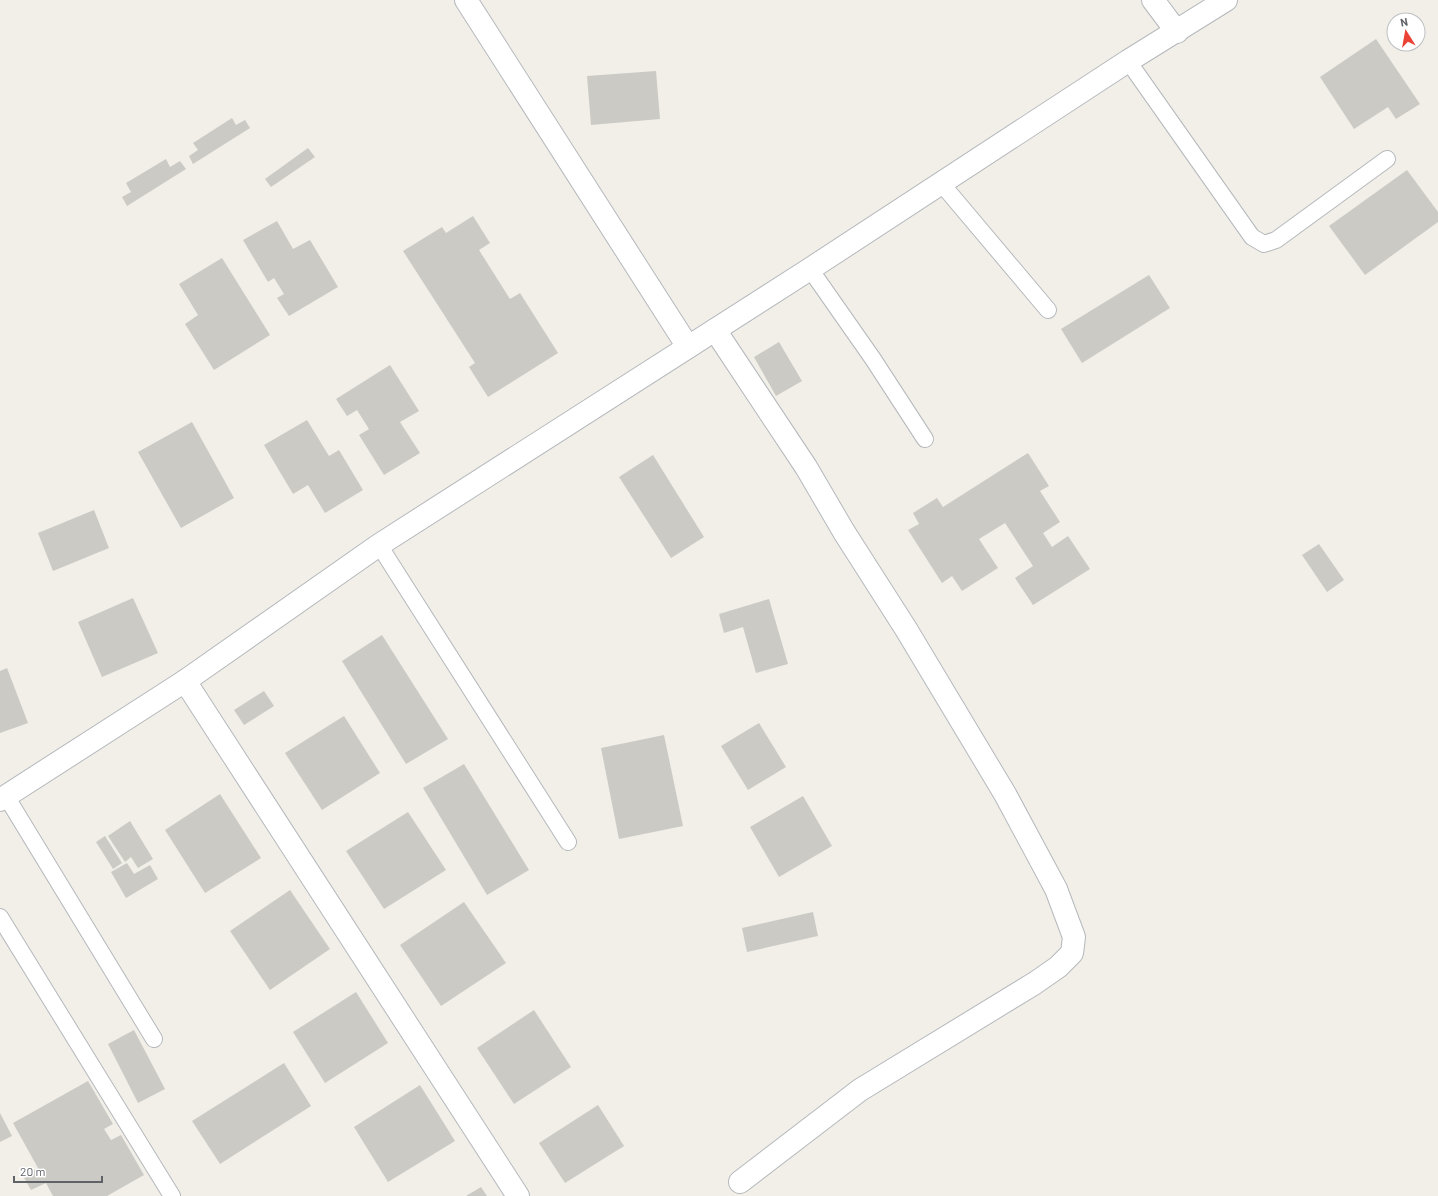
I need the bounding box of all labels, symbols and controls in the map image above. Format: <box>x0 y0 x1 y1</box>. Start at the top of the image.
north arrow <box>1386 12 1426 52</box>
text: N <box>1399 15 1409 29</box>
scale bar <box>14 1158 102 1184</box>
text: 20 m <box>20 1164 46 1178</box>

